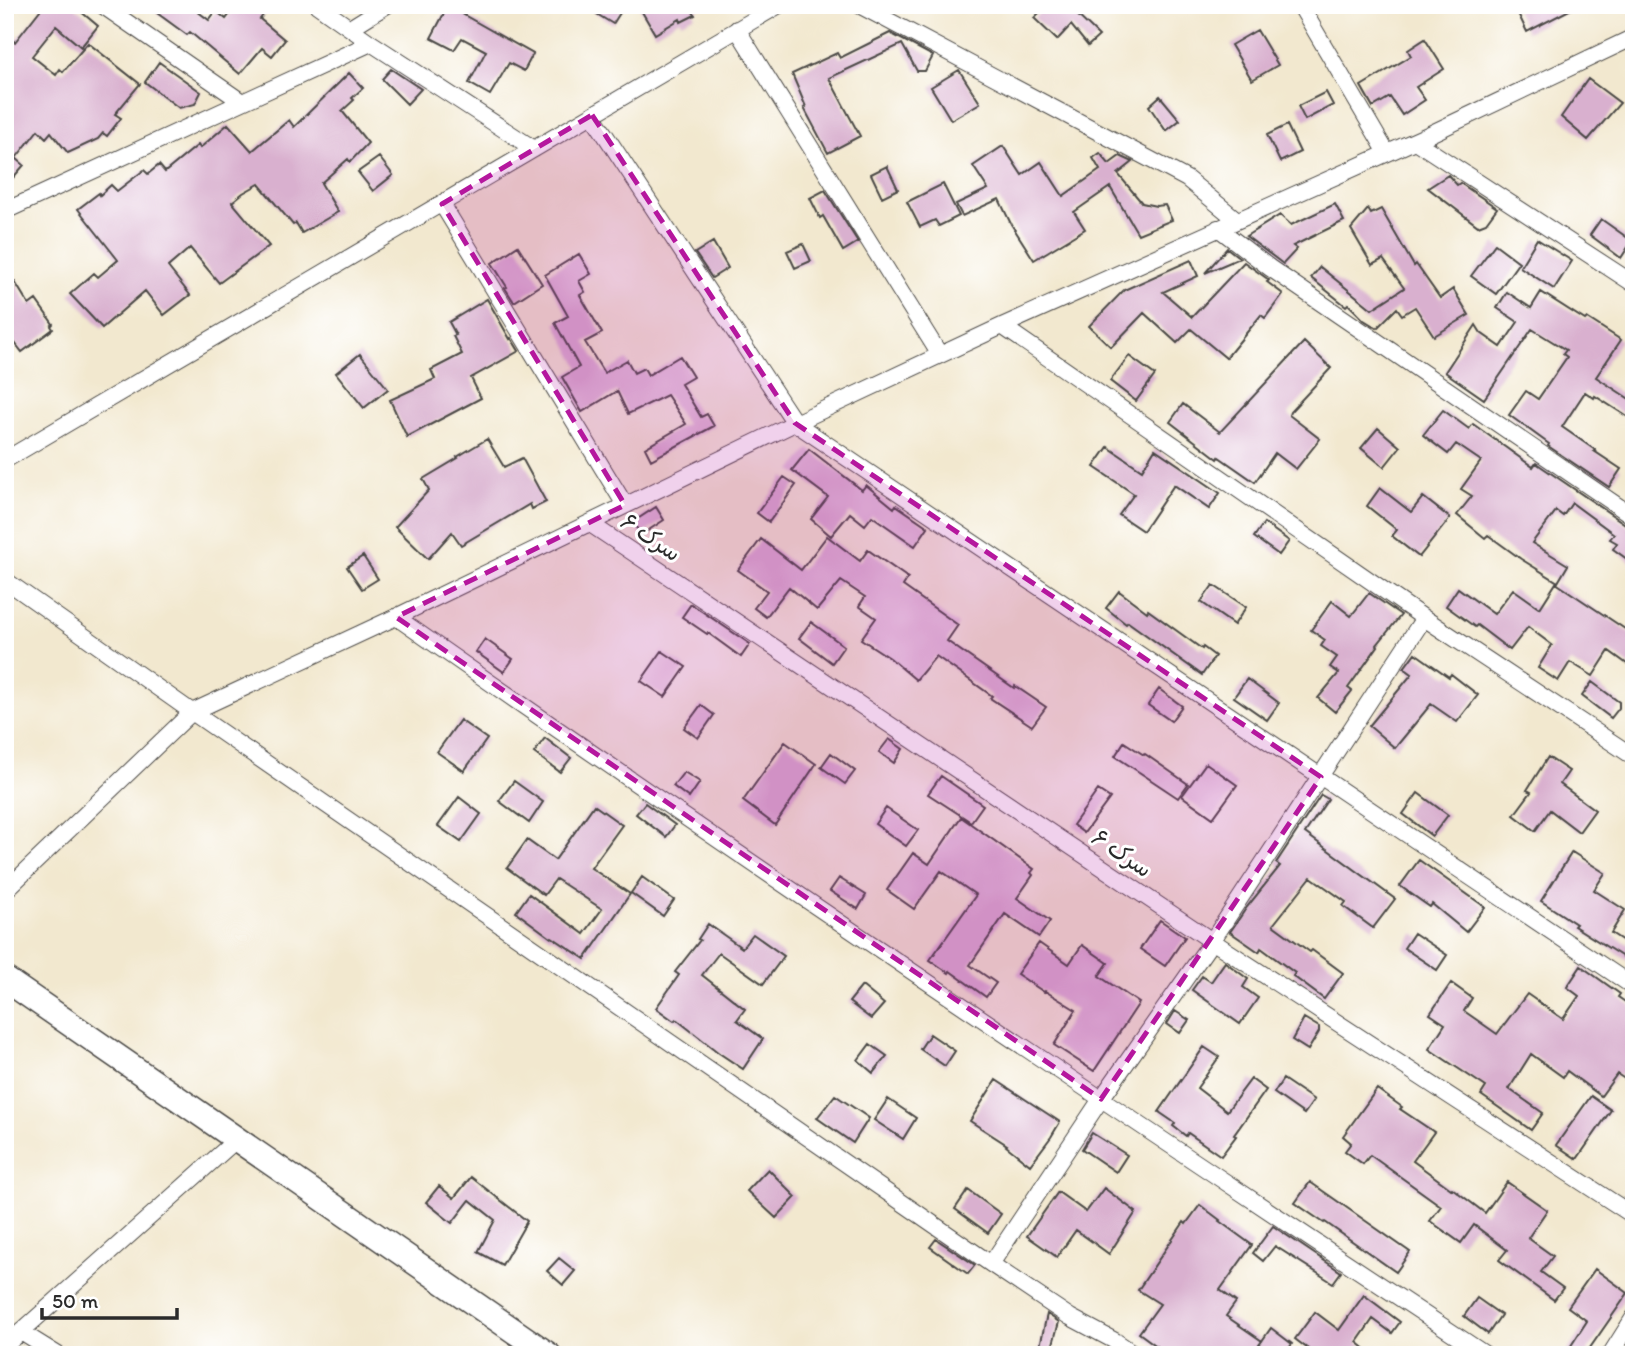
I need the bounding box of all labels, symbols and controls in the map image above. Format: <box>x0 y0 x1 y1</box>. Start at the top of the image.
street label: سرک ۶ <box>616 507 686 567</box>
street label: سرک ۶ <box>1087 823 1157 883</box>
scale bar <box>42 1276 177 1320</box>
text: 50 m <box>52 1288 99 1313</box>

